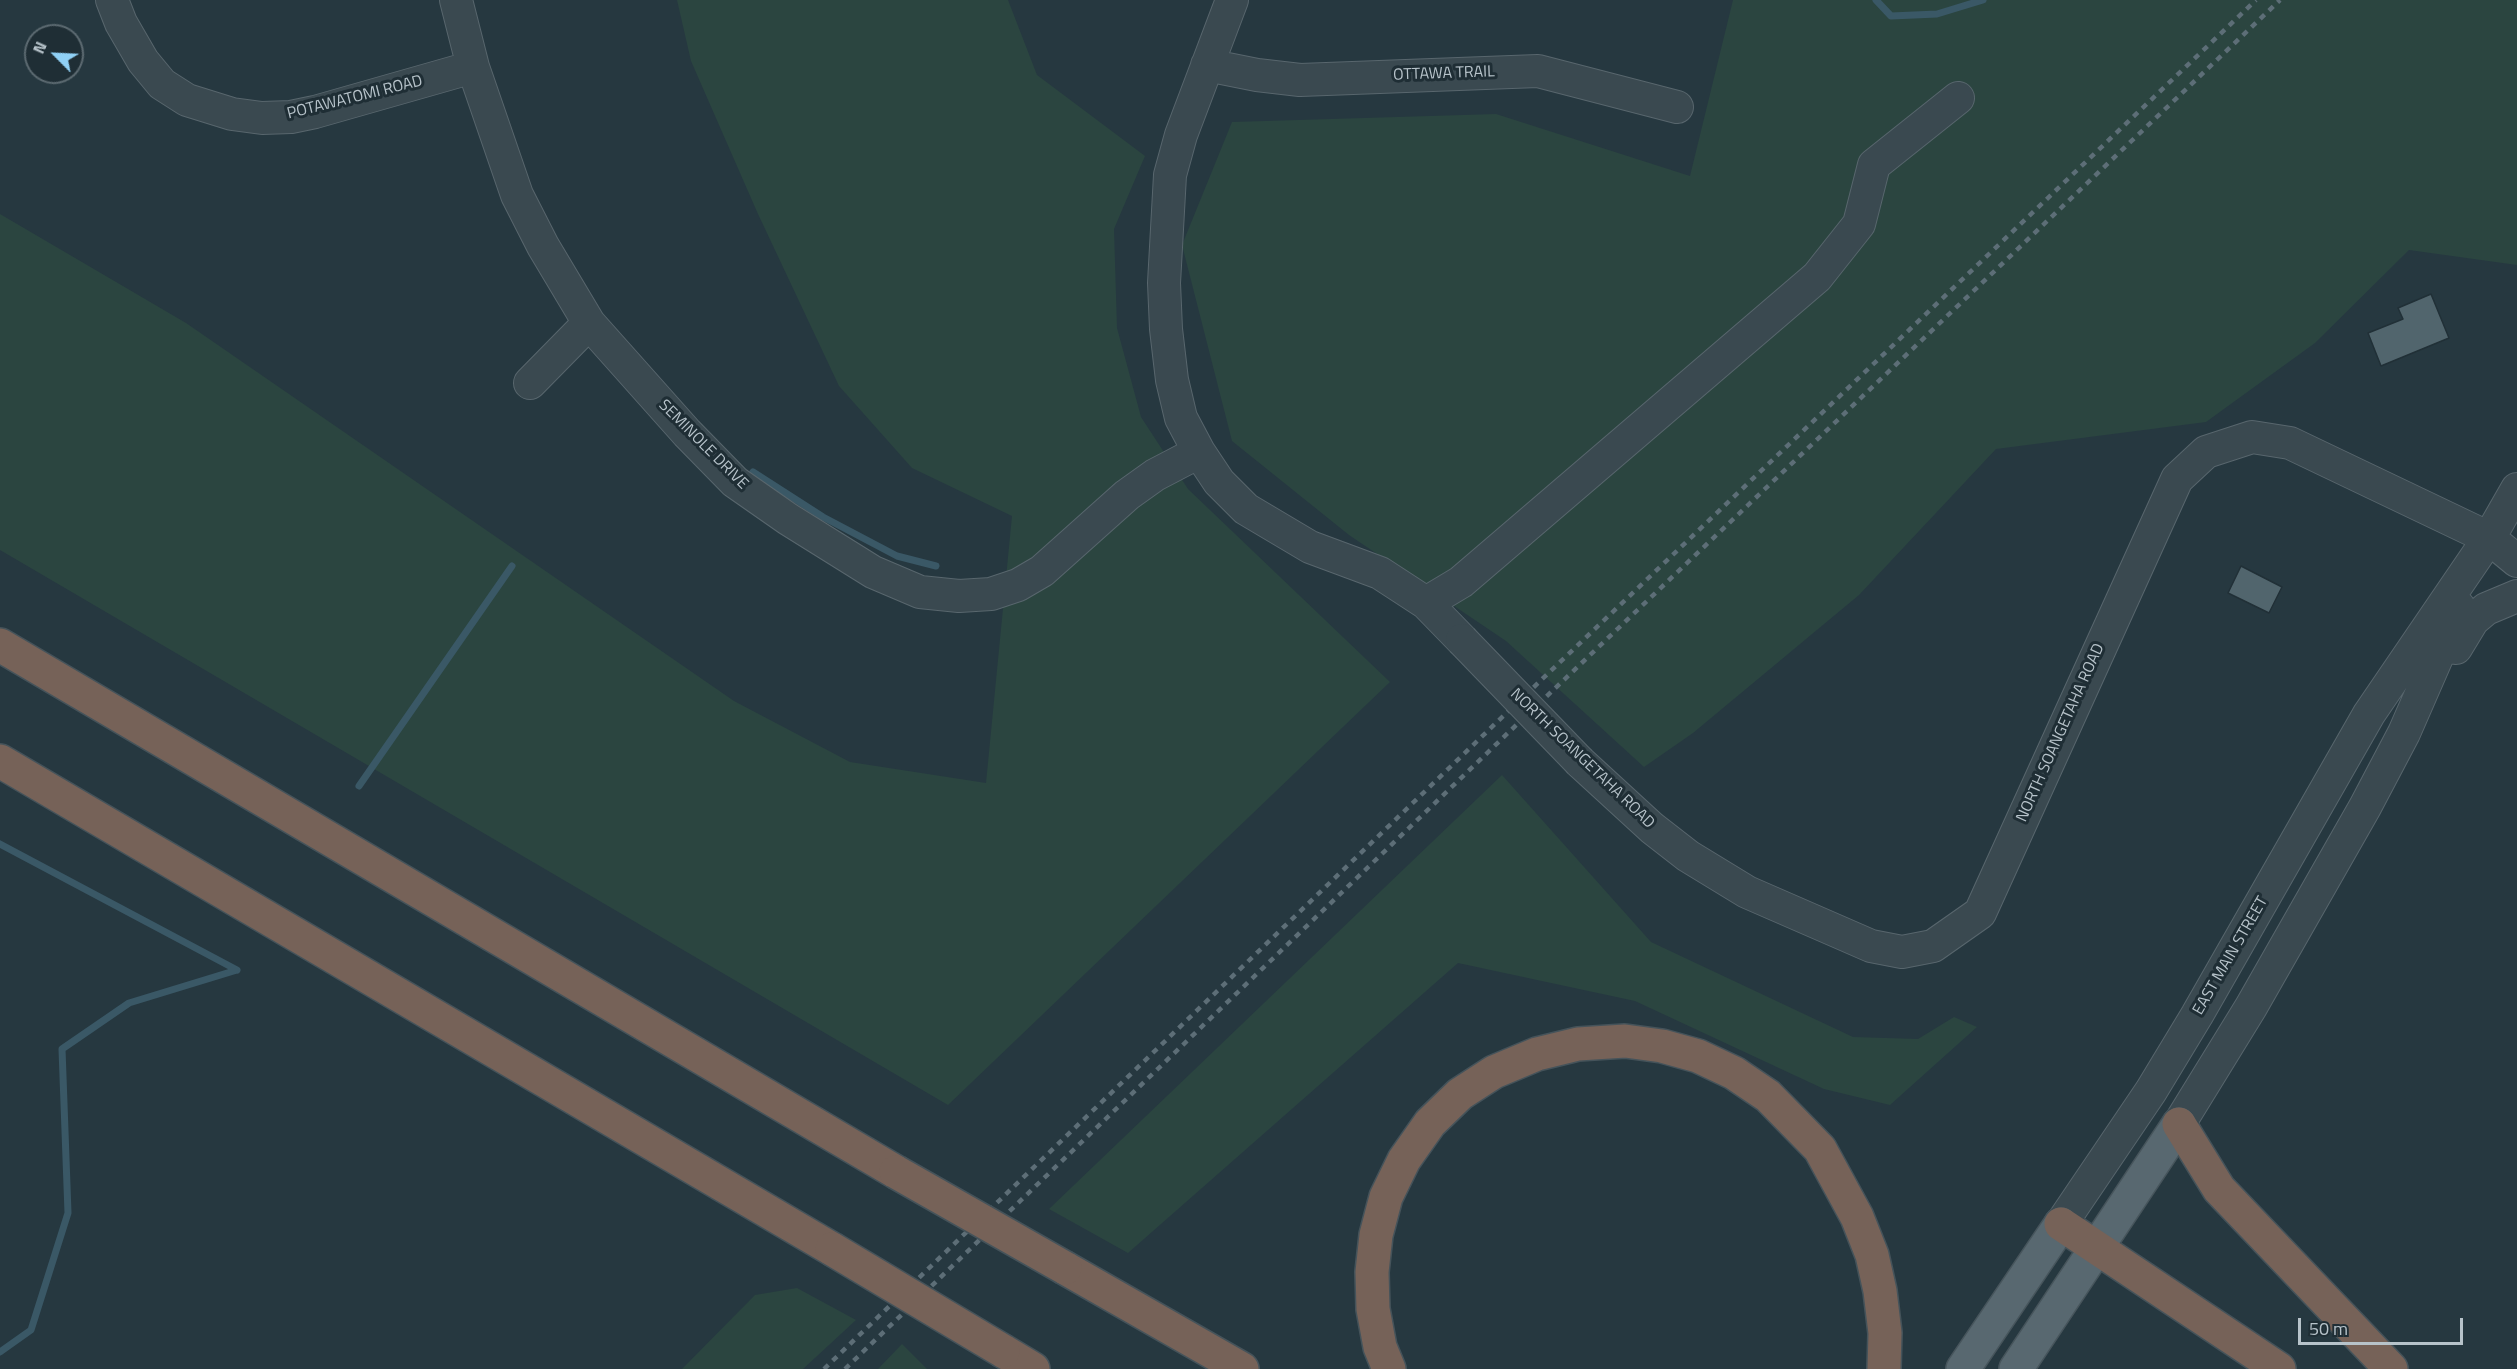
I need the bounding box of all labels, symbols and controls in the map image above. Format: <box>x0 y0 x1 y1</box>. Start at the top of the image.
north arrow <box>24 24 84 84</box>
text: N <box>26 38 53 57</box>
street label: OTTAWA TRAIL <box>1393 63 1495 85</box>
street label: POTAWATOMI ROAD <box>285 72 425 124</box>
street label: SEMINOLE DRIVE <box>654 396 752 494</box>
street label: NORTH SOANGETAHA ROAD <box>2013 641 2109 825</box>
street label: NORTH SOANGETAHA ROAD <box>1506 685 1658 833</box>
street label: EAST MAIN STREET <box>2189 894 2273 1018</box>
scale bar <box>2301 1306 2466 1344</box>
text: 50 m <box>2309 1315 2348 1342</box>

